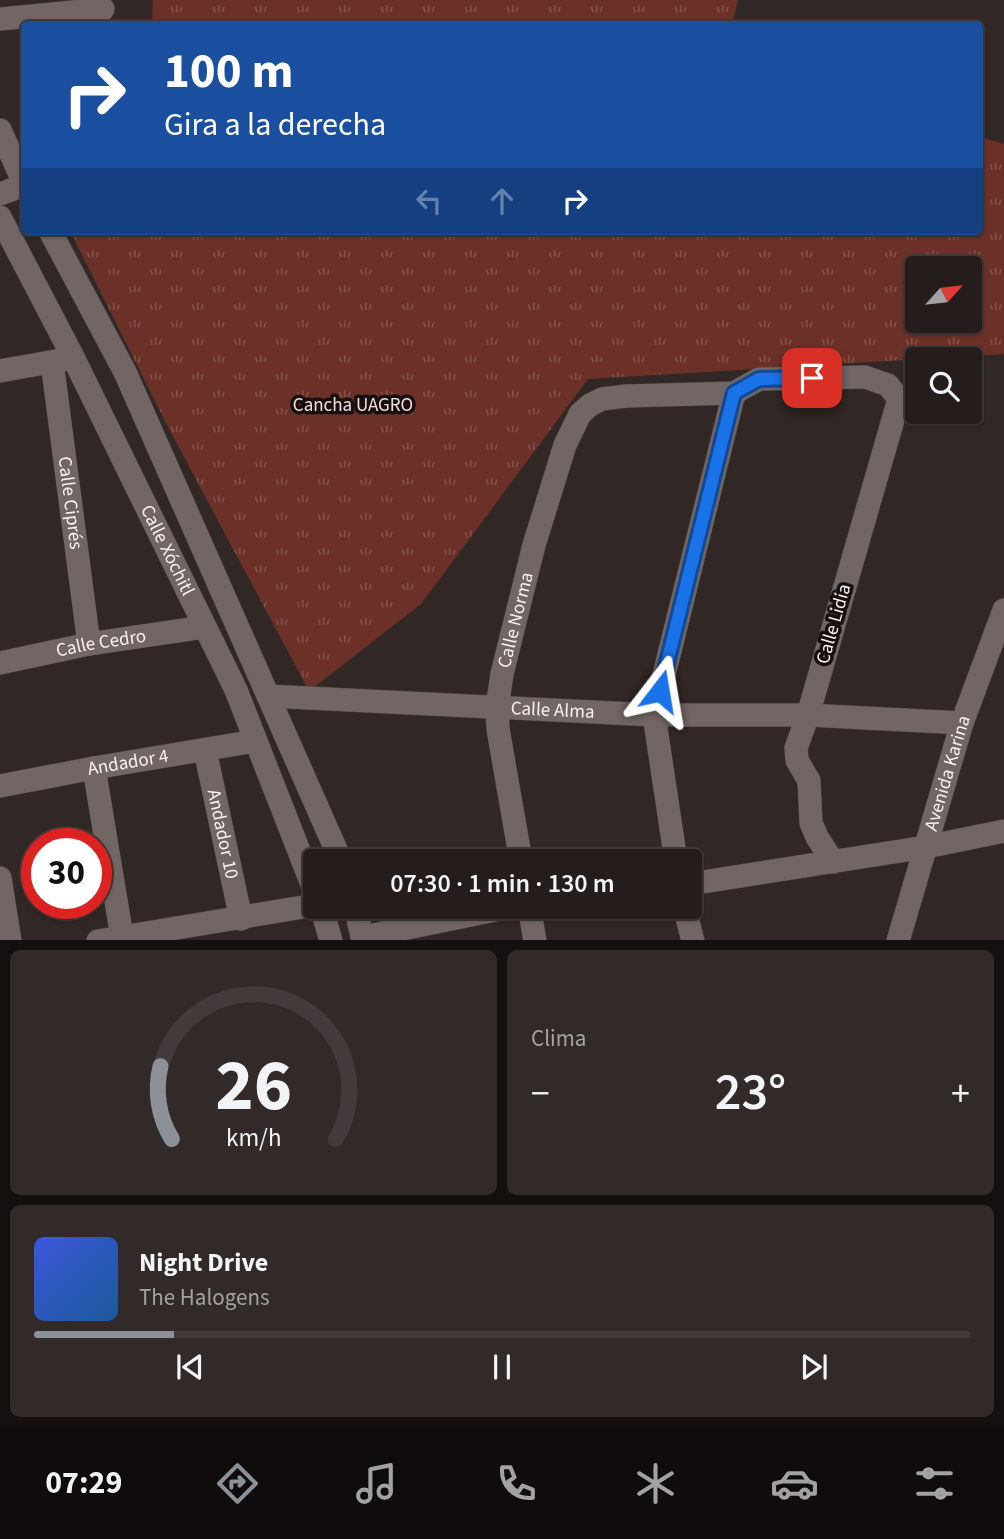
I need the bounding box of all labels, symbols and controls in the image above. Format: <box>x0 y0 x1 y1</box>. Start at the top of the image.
text: 100 m <box>164 37 293 107</box>
icon: right <box>49 49 140 140</box>
text: Gira a la derecha <box>164 102 386 148</box>
icon: left <box>410 182 448 220</box>
icon: ahead <box>483 182 521 220</box>
icon: right <box>556 182 594 220</box>
north arrow <box>905 256 982 332</box>
map controls <box>905 256 982 424</box>
button: search <box>905 347 982 424</box>
pin <box>782 348 842 408</box>
icon: arrive <box>793 359 831 397</box>
park label: Cancha UAGRO <box>293 392 413 419</box>
street label: Calle Ciprés <box>51 455 90 551</box>
street label: Calle Xóchitl <box>134 500 201 600</box>
street label: Calle Norma <box>490 569 540 671</box>
street label: Calle Lidia <box>810 581 858 667</box>
street label: Calle Cedro <box>53 622 148 664</box>
position arrow <box>623 654 697 728</box>
street label: Calle Alma <box>510 694 595 726</box>
street label: Avenida Karina <box>918 711 977 834</box>
street label: Andador 4 <box>85 742 170 782</box>
street label: Andador 10 <box>200 787 246 881</box>
speed limit sign: 30 <box>21 828 112 919</box>
text: 07:30 · 1 min · 130 m <box>390 865 615 902</box>
text: Clima <box>531 1022 586 1055</box>
text: 26 <box>215 1034 292 1138</box>
text: 23° <box>715 1056 786 1130</box>
text: − <box>531 1067 550 1121</box>
text: + <box>951 1067 970 1121</box>
text: km/h <box>226 1119 281 1155</box>
text: Night Drive <box>139 1244 268 1281</box>
text: The Halogens <box>139 1281 270 1314</box>
icon: previous <box>171 1348 209 1386</box>
icon: pause <box>483 1348 521 1386</box>
icon: next <box>795 1348 833 1386</box>
icon: directions <box>213 1459 262 1508</box>
icon: music <box>352 1459 401 1508</box>
icon: phone <box>492 1459 541 1508</box>
icon: climate <box>631 1459 680 1508</box>
icon: car <box>770 1459 819 1508</box>
icon: filters <box>910 1459 959 1508</box>
text: 07:29 <box>45 1460 122 1506</box>

